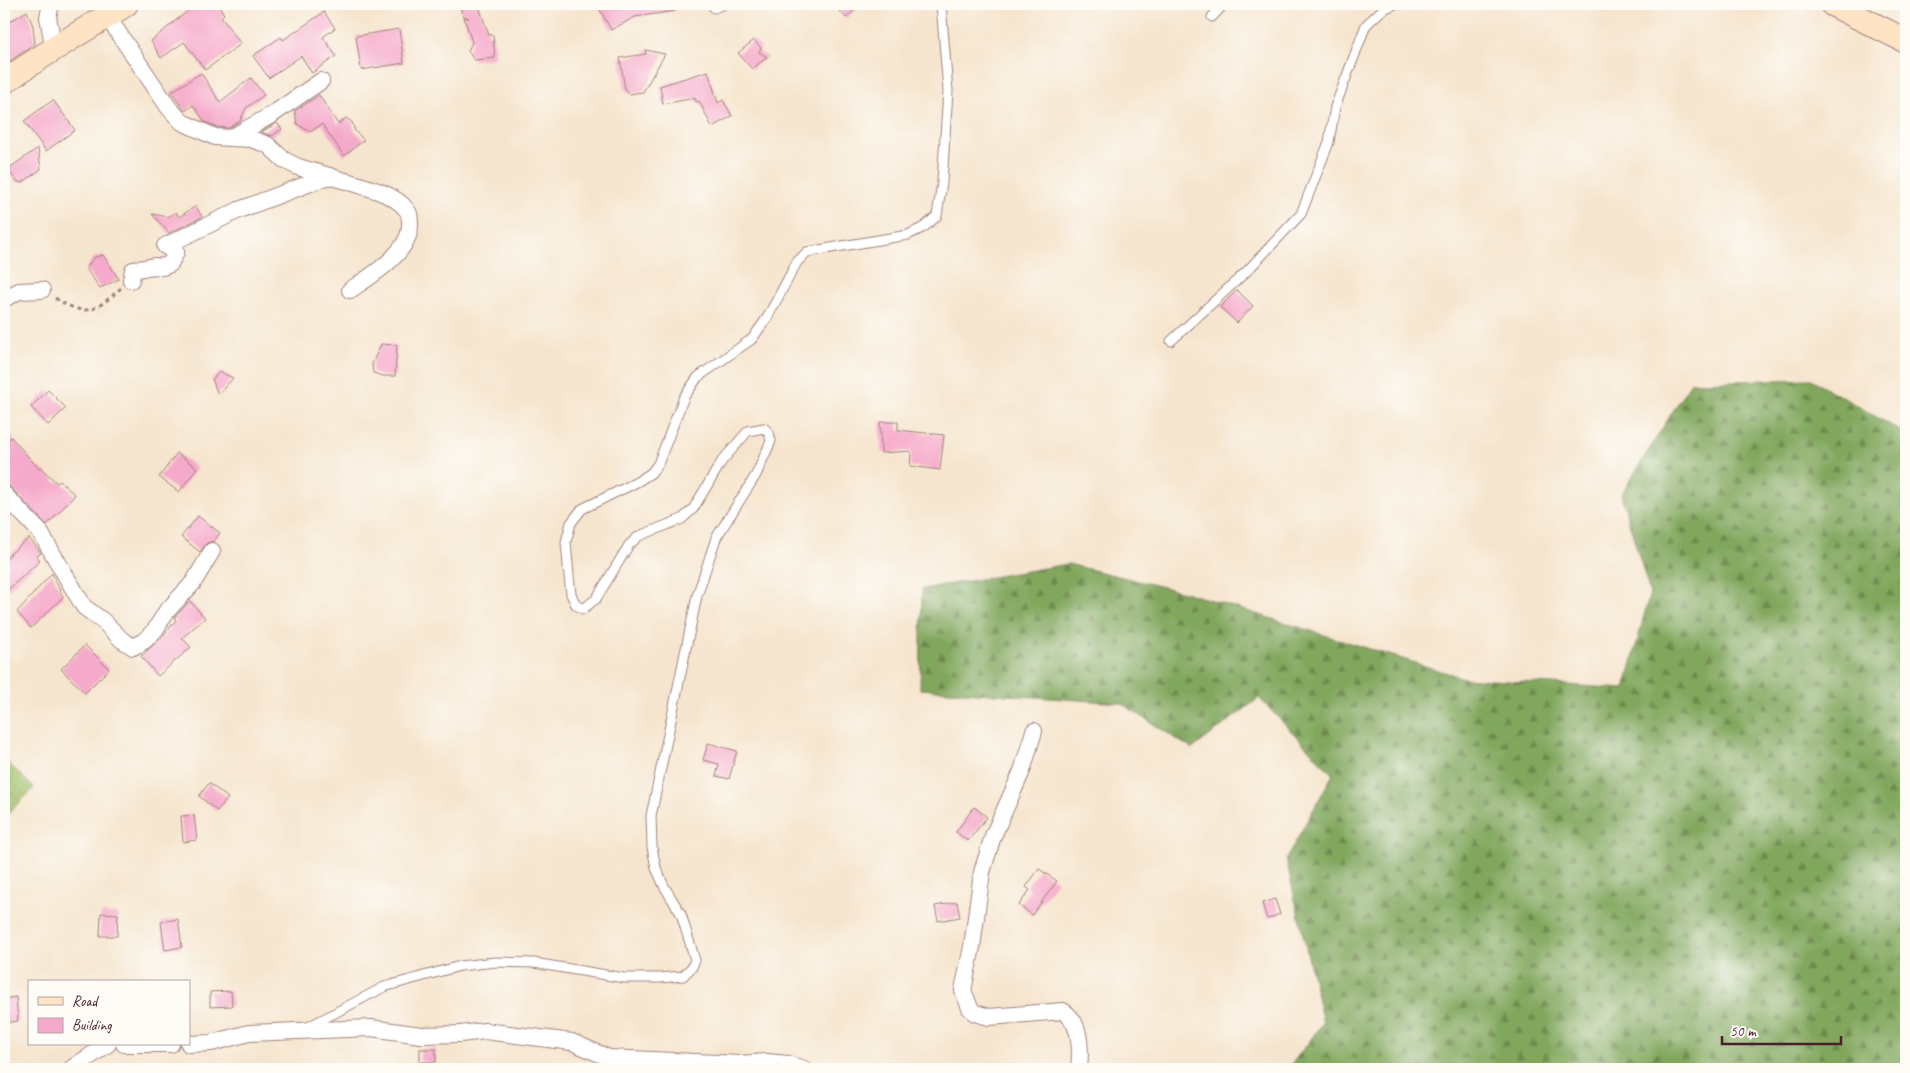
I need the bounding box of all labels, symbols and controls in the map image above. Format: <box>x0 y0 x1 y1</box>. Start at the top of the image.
legend <box>28 980 190 1046</box>
text: Road <box>72 992 99 1011</box>
scale bar <box>1722 1013 1841 1045</box>
text: Building <box>72 1016 112 1035</box>
text: 50 m <box>1730 1022 1757 1041</box>

